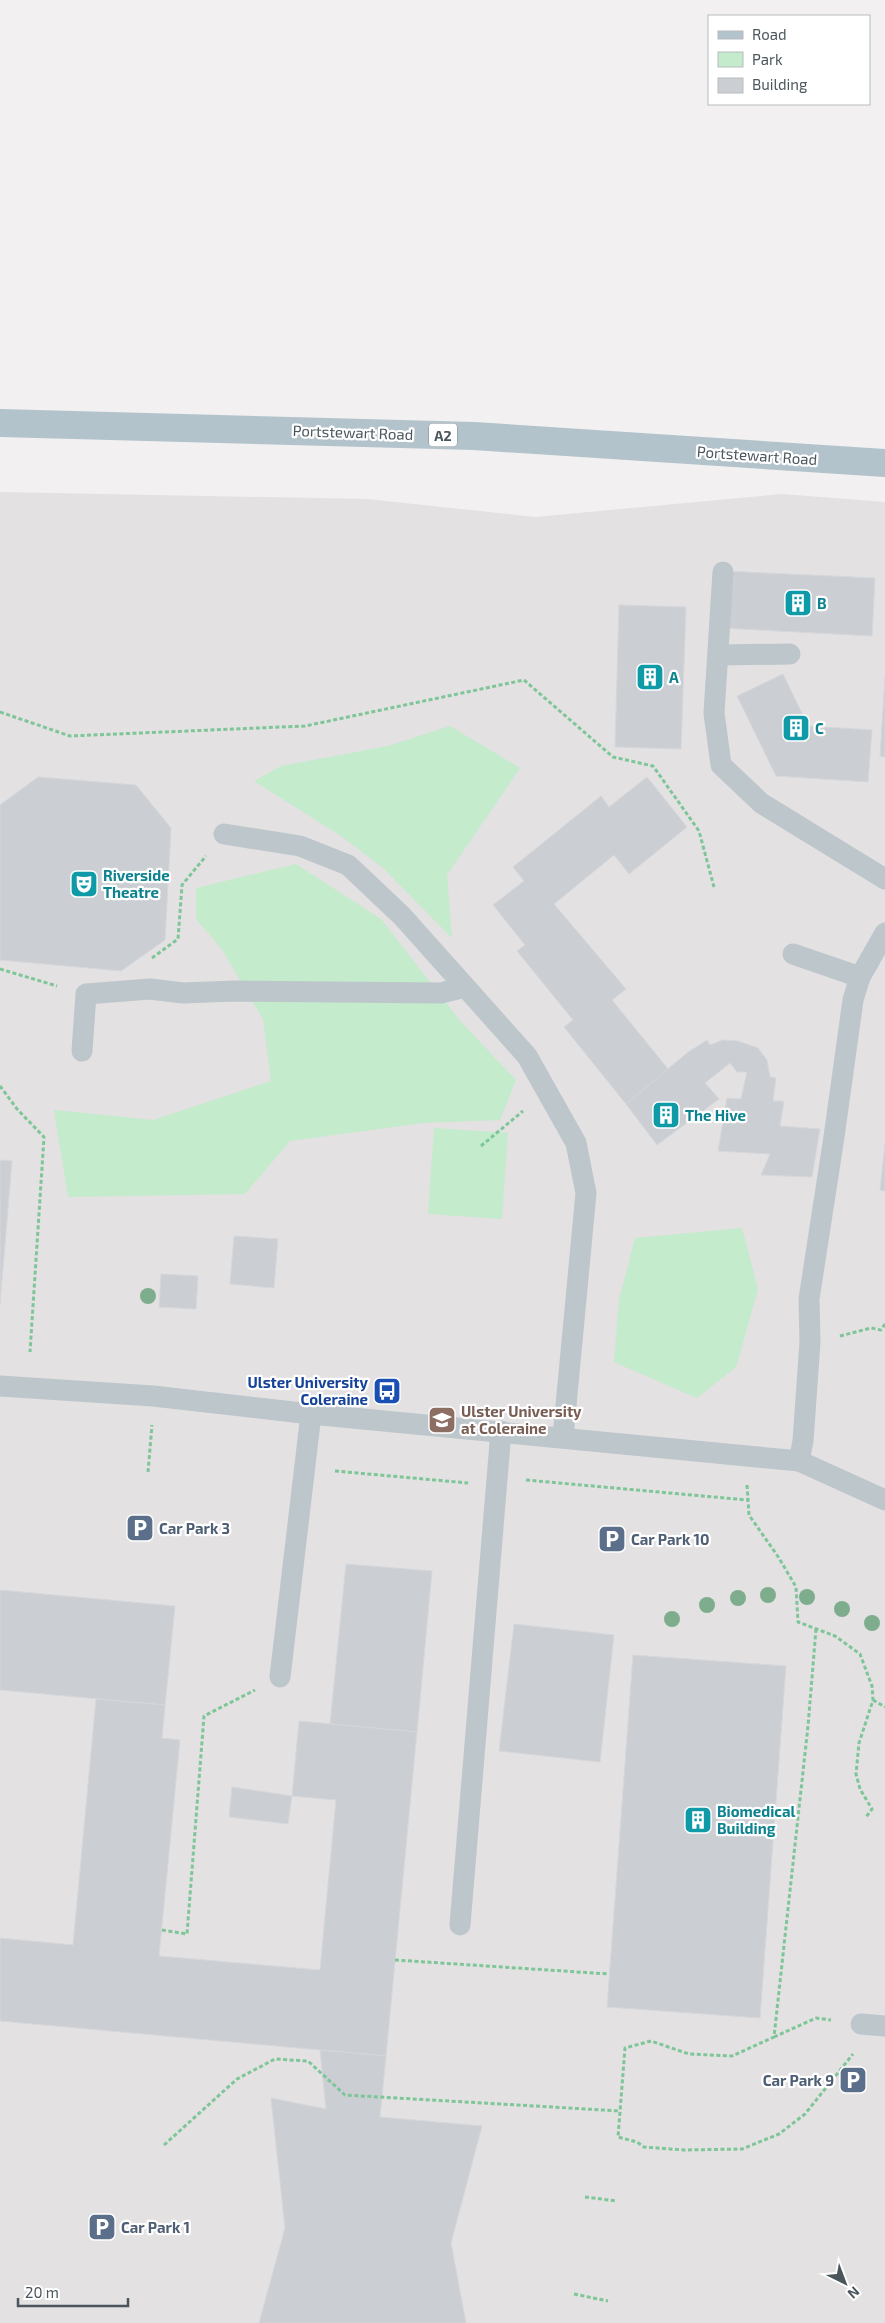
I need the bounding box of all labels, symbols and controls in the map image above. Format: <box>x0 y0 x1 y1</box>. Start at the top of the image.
legend <box>708 15 870 105</box>
text: Road <box>752 25 787 43</box>
text: Park <box>752 50 783 68</box>
text: Building <box>752 75 808 93</box>
street label: Portstewart Road <box>292 421 414 443</box>
road number: A2 <box>429 424 457 446</box>
street label: Portstewart Road <box>696 442 818 468</box>
building icon: B <box>783 588 813 618</box>
place label: B <box>817 594 827 612</box>
building icon: A <box>635 662 665 692</box>
place label: A <box>669 668 679 686</box>
building icon: C <box>781 713 811 743</box>
place label: C <box>815 719 824 737</box>
place label: Riverside Theatre <box>103 866 170 901</box>
theatre icon: Riverside Theatre <box>69 869 99 899</box>
building icon: The Hive <box>651 1100 681 1130</box>
place label: The Hive <box>685 1106 746 1124</box>
place label: Ulster University Coleraine <box>247 1373 368 1408</box>
bus stop icon: Ulster University Coleraine <box>372 1376 402 1406</box>
place label: Ulster University at Coleraine <box>461 1402 582 1437</box>
school or university icon: Ulster University at Coleraine <box>427 1405 457 1435</box>
parking icon: Car Park 3 <box>125 1513 155 1543</box>
place label: Car Park 3 <box>159 1519 230 1537</box>
parking icon: Car Park 10 <box>597 1524 627 1554</box>
place label: Car Park 10 <box>631 1530 709 1548</box>
place label: Biomedical Building <box>717 1802 796 1837</box>
building icon: Biomedical Building <box>683 1805 713 1835</box>
parking icon: Car Park 9 <box>838 2065 868 2095</box>
place label: Car Park 9 <box>763 2071 834 2089</box>
parking icon: Car Park 1 <box>87 2212 117 2242</box>
place label: Car Park 1 <box>121 2218 190 2236</box>
north arrow <box>820 2258 870 2308</box>
scale bar <box>18 2276 128 2308</box>
text: 20 m <box>25 2283 59 2301</box>
text: N <box>845 2283 863 2303</box>

